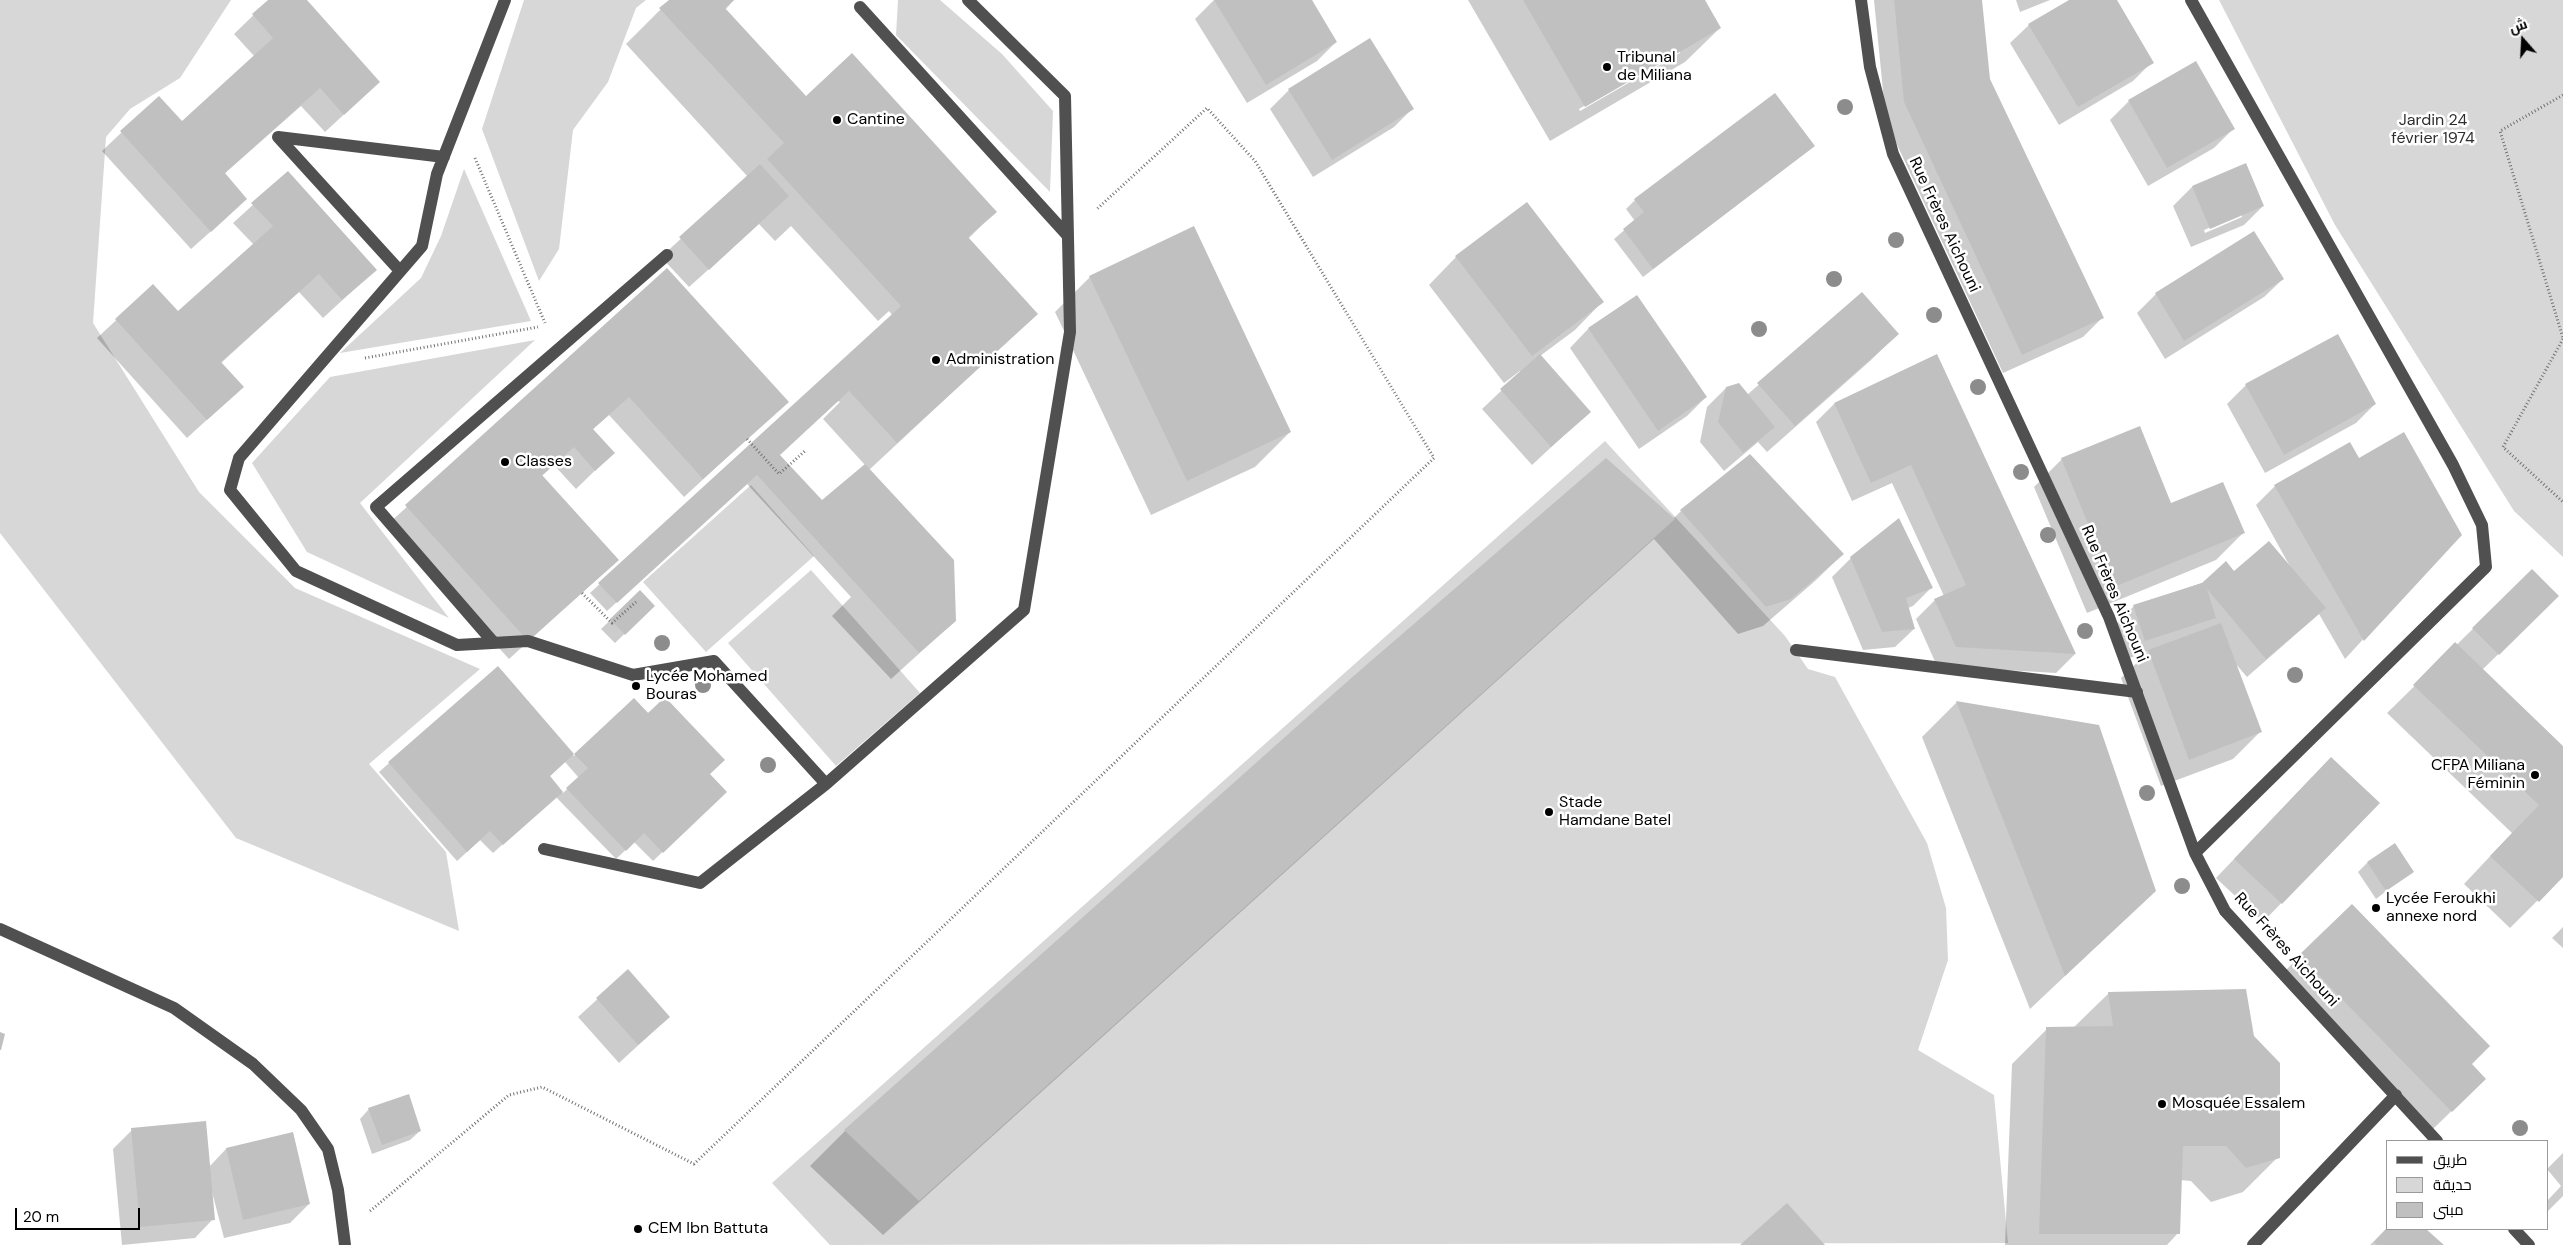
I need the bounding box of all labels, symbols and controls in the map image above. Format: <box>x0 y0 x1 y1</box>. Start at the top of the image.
text: ش <box>2507 14 2530 37</box>
north arrow <box>2498 15 2548 65</box>
place label: Tribunal de Miliana <box>1617 48 1692 86</box>
marker: Tribunal de Miliana <box>1601 61 1613 73</box>
place label: Cantine <box>847 110 905 130</box>
park label: Jardin 24 février 1974 <box>2391 111 2475 149</box>
marker: Cantine <box>831 114 843 126</box>
street label: Rue Frères Aichouni <box>1904 154 1984 296</box>
place label: Administration <box>946 350 1054 370</box>
marker: Administration <box>930 354 942 366</box>
place label: Classes <box>515 452 572 472</box>
marker: Classes <box>499 456 511 468</box>
street label: Rue Frères Aichouni <box>2076 523 2152 665</box>
place label: Lycée Mohamed Bouras <box>646 667 767 705</box>
marker: Lycée Mohamed Bouras <box>630 680 642 692</box>
place label: CFPA Miliana Féminin <box>2431 756 2525 794</box>
marker: CFPA Miliana Féminin <box>2529 769 2541 781</box>
place label: Stade Hamdane Batel <box>1559 793 1671 831</box>
marker: Stade Hamdane Batel <box>1543 806 1555 818</box>
street label: Rue Frères Aichouni <box>2230 889 2342 1011</box>
place label: Lycée Feroukhi annexe nord <box>2386 889 2496 927</box>
marker: Lycée Feroukhi annexe nord <box>2370 902 2382 914</box>
place label: Mosquée Essalem <box>2172 1094 2305 1114</box>
marker: Mosquée Essalem <box>2156 1098 2168 1110</box>
legend <box>2386 1140 2548 1230</box>
text: طريق <box>2433 1150 2467 1170</box>
text: حديقة <box>2433 1175 2472 1195</box>
scale bar <box>18 1198 142 1230</box>
text: مبنى <box>2433 1200 2464 1220</box>
text: 20 m <box>23 1207 59 1227</box>
place label: CEM Ibn Battuta <box>648 1219 768 1239</box>
marker: CEM Ibn Battuta <box>632 1223 644 1235</box>

